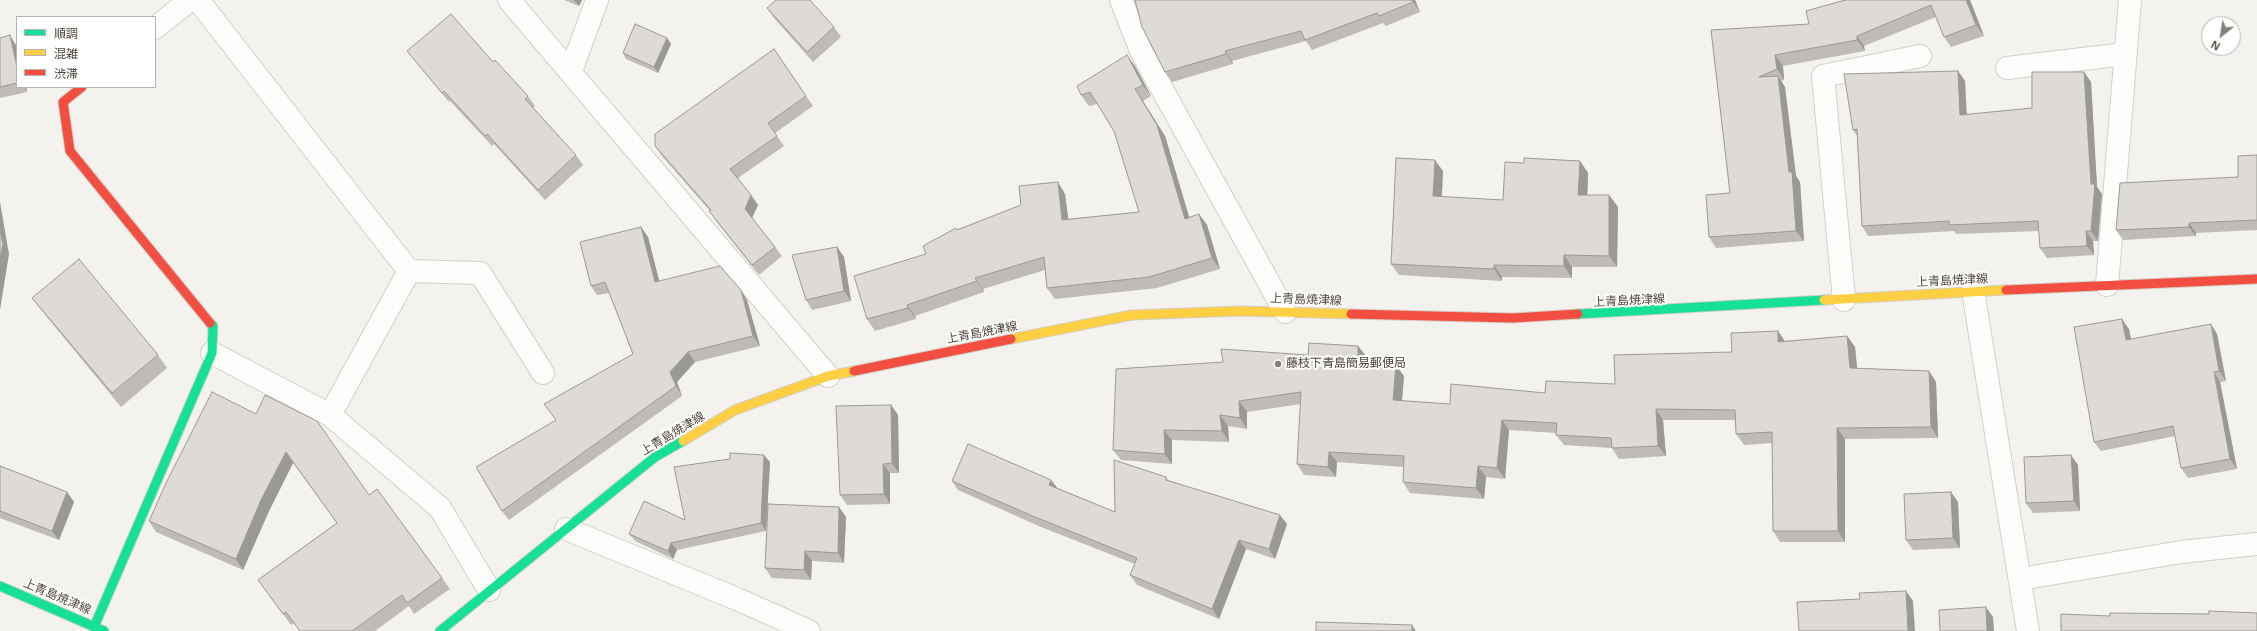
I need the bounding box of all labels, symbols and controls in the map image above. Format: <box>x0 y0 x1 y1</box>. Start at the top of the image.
legend <box>16 16 156 88</box>
north arrow <box>2201 16 2241 56</box>
text: 順調 <box>54 27 78 41</box>
text: N <box>2209 38 2222 53</box>
text: 混雑 <box>54 47 78 61</box>
text: 渋滞 <box>54 67 78 81</box>
street label: 上青島焼津線 <box>1916 272 1988 290</box>
street label: 上青島焼津線 <box>1270 292 1342 308</box>
street label: 上青島焼津線 <box>1593 292 1665 310</box>
street label: 上青島焼津線 <box>945 319 1019 347</box>
place label: 藤枝下青島簡易郵便局 <box>1286 357 1406 371</box>
marker: 藤枝下青島簡易郵便局 <box>1273 359 1283 369</box>
street label: 上青島焼津線 <box>638 409 708 459</box>
street label: 上青島焼津線 <box>21 576 93 618</box>

